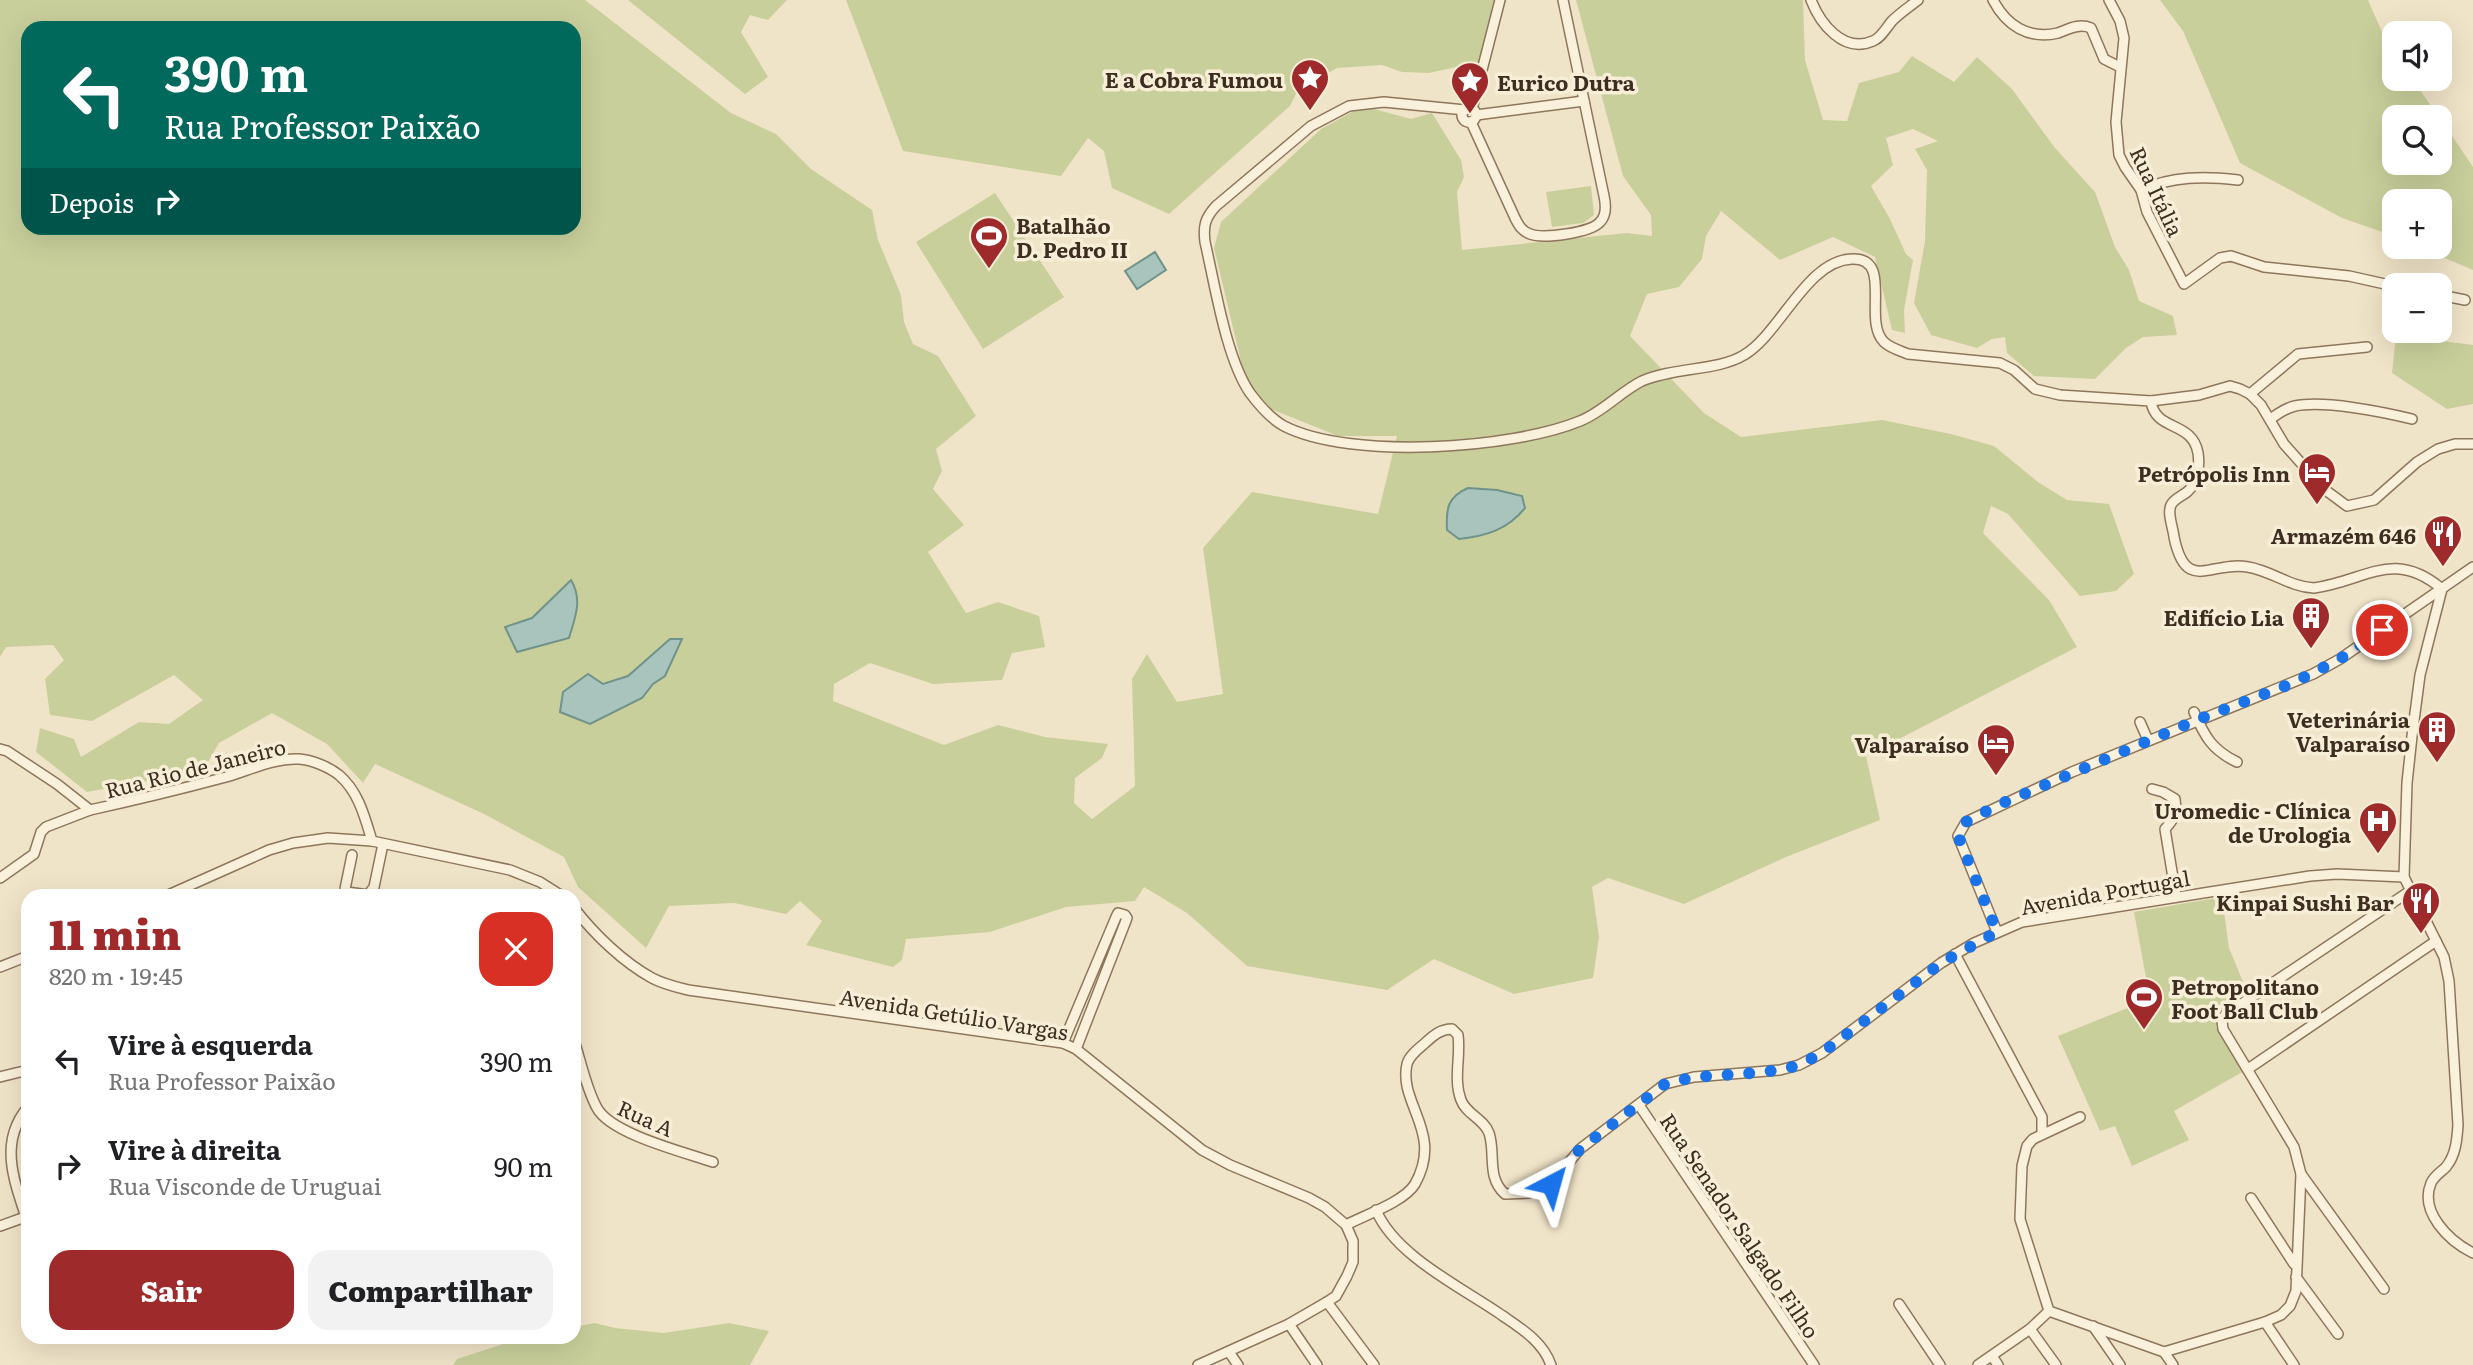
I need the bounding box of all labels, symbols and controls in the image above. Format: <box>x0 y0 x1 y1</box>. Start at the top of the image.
map controls <box>2382 21 2452 343</box>
button: sound <box>2382 21 2452 91</box>
text: 390 m <box>164 34 308 107</box>
icon: left <box>49 49 140 140</box>
place icon: E a Cobra Fumou <box>1289 57 1331 112</box>
place icon: Eurico Dutra <box>1449 60 1491 115</box>
place label: E a Cobra Fumou <box>1105 63 1283 94</box>
place label: Eurico Dutra <box>1497 66 1636 97</box>
text: Rua Professor Paixão <box>164 101 481 149</box>
button: search <box>2382 105 2452 175</box>
street label: Rua Itália <box>2124 141 2193 242</box>
text: Depois <box>49 182 134 221</box>
icon: right <box>148 182 186 220</box>
button: + <box>2382 189 2452 259</box>
place label: Batalhão D. Pedro II <box>1016 209 1128 264</box>
sports icon: Batalhão D. Pedro II <box>968 215 1010 270</box>
button: − <box>2382 273 2452 343</box>
hotel icon: Petrópolis Inn <box>2296 451 2338 506</box>
place label: Petrópolis Inn <box>2137 457 2290 488</box>
restaurant icon: Armazém 646 <box>2422 513 2464 568</box>
place label: Armazém 646 <box>2271 519 2416 550</box>
building icon: Edifício Lia <box>2290 595 2332 650</box>
pin <box>2352 600 2412 660</box>
place label: Edifício Lia <box>2163 601 2285 632</box>
icon: arrive <box>2363 611 2401 649</box>
place label: Veterinária Valparaíso <box>2287 703 2411 758</box>
building icon: Veterinária Valparaíso <box>2416 709 2458 764</box>
hotel icon: Valparaíso <box>1975 722 2017 777</box>
place label: Valparaíso <box>1854 728 1969 759</box>
street label: Rua Rio de Janeiro <box>101 730 289 804</box>
place label: Uromedic - Clínica de Urologia <box>2154 794 2352 849</box>
hospital icon: Uromedic - Clínica de Urologia <box>2357 800 2399 855</box>
street label: Avenida Portugal <box>2018 861 2192 921</box>
restaurant icon: Kinpai Sushi Bar <box>2400 880 2442 935</box>
place label: Kinpai Sushi Bar <box>2216 886 2395 917</box>
text: 11 min <box>49 901 181 963</box>
button: close <box>479 912 553 986</box>
text: 820 m · 19:45 <box>49 958 183 992</box>
place label: Petropolitano Foot Ball Club <box>2171 970 2319 1025</box>
sports icon: Petropolitano Foot Ball Club <box>2123 976 2165 1031</box>
street label: Avenida Getúlio Vargas <box>837 980 1071 1046</box>
text: Vire à esquerda <box>108 1024 313 1063</box>
text: 390 m <box>480 1041 553 1080</box>
icon: left <box>49 1042 87 1080</box>
text: Rua Professor Paixão <box>108 1063 336 1097</box>
street label: Rua A <box>613 1091 680 1143</box>
street label: Rua Senador Salgado Filho <box>1654 1106 1828 1344</box>
text: Vire à direita <box>108 1129 281 1168</box>
text: 90 m <box>494 1146 553 1185</box>
icon: right <box>49 1147 87 1185</box>
position arrow <box>1514 1147 1588 1221</box>
text: Rua Visconde de Uruguai <box>108 1168 382 1202</box>
button: Sair <box>49 1250 294 1330</box>
button: Compartilhar <box>308 1250 553 1330</box>

